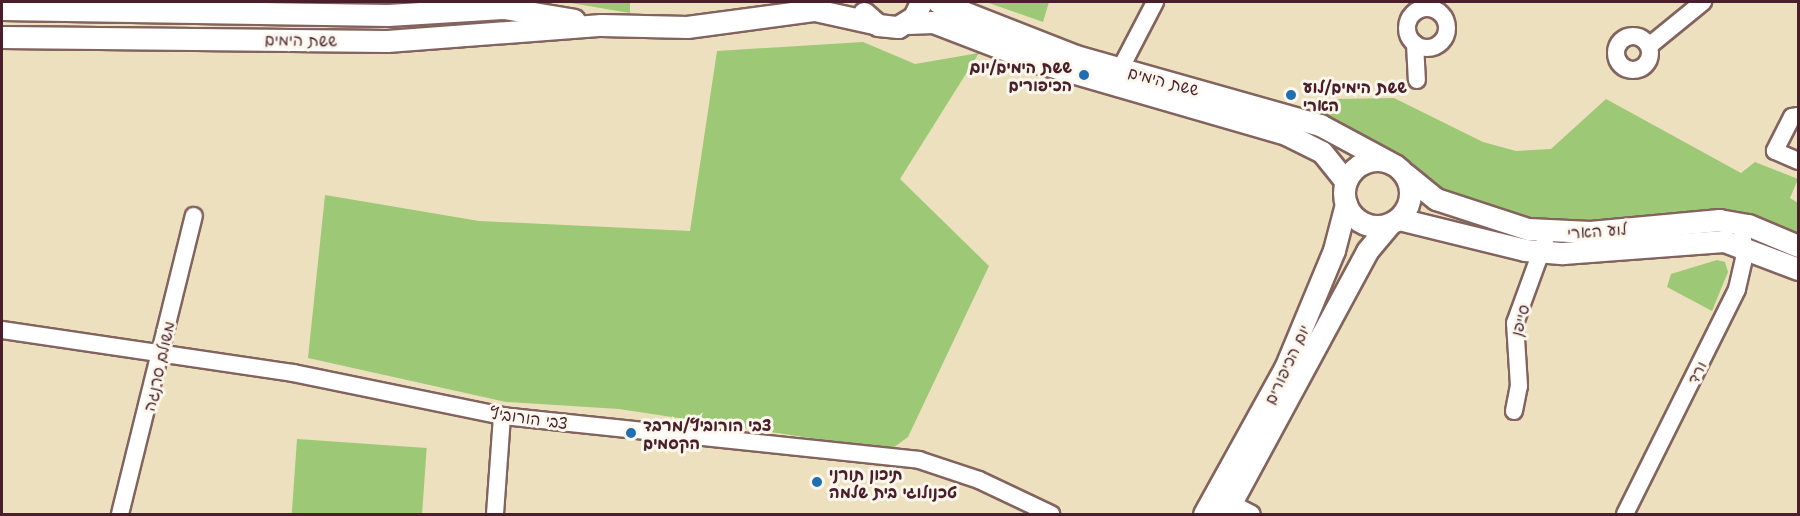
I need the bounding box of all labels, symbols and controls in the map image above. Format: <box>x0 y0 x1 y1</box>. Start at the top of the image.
street label: ששת הימים <box>264 29 338 49</box>
place label: ששת הימים/יום הכיפורים <box>970 56 1072 94</box>
street label: ששת הימים <box>1126 61 1202 99</box>
marker: ששת הימים/יום הכיפורים <box>1077 68 1091 82</box>
place label: ששת הימים/לוע הארי <box>1303 76 1407 114</box>
marker: ששת הימים/לוע הארי <box>1284 88 1298 102</box>
street label: לוע הארי <box>1566 218 1628 242</box>
street label: סייפן <box>1506 302 1532 338</box>
street label: משולם סרנגה <box>138 319 178 413</box>
street label: יום הכיפורים <box>1259 321 1313 407</box>
street label: ורד <box>1682 357 1710 387</box>
street label: צבי הורוביץ <box>489 402 569 432</box>
place label: צבי הורוביץ/מרבד הקסמים <box>643 414 771 452</box>
marker: צבי הורוביץ/מרבד הקסמים <box>624 426 638 440</box>
place label: תיכון תורני טכנולוגי בית שלמה <box>829 463 957 501</box>
marker: תיכון תורני טכנולוגי בית שלמה <box>810 475 824 489</box>

